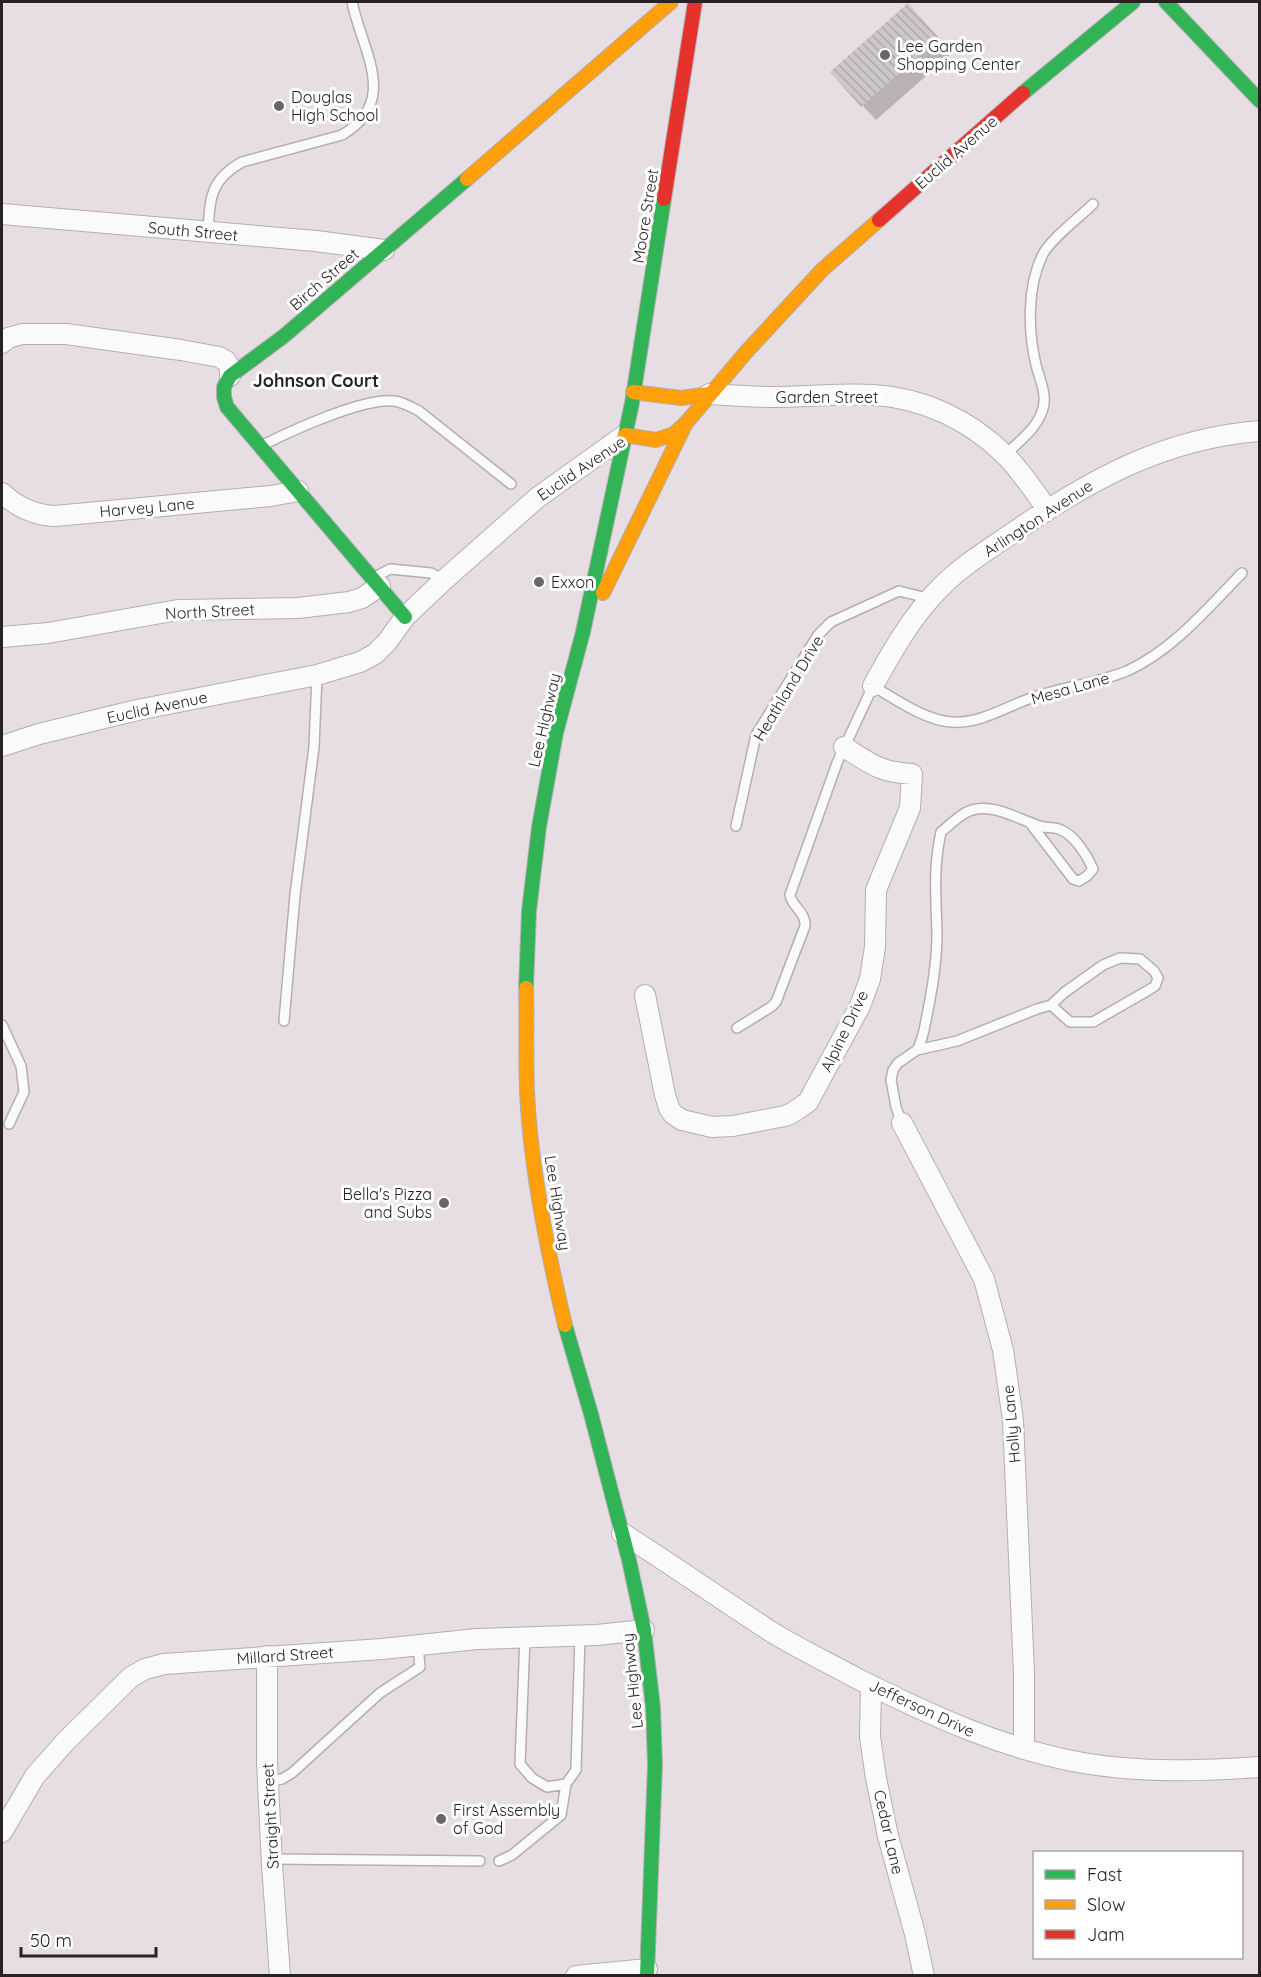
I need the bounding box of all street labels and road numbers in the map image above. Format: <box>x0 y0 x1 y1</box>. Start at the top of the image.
street label: Euclid Avenue <box>911 111 1001 193</box>
street label: Moore Street <box>628 167 662 265</box>
street label: South Street <box>147 217 239 245</box>
street label: Birch Street <box>285 244 363 314</box>
street label: Garden Street <box>776 387 878 407</box>
street label: Euclid Avenue <box>533 431 629 505</box>
street label: Arlington Avenue <box>980 475 1096 561</box>
street label: Harvey Lane <box>99 493 195 521</box>
street label: North Street <box>164 599 256 623</box>
street label: Heathland Drive <box>749 631 827 745</box>
street label: Mesa Lane <box>1029 667 1111 709</box>
street label: Lee Highway <box>523 671 565 769</box>
street label: Euclid Avenue <box>105 687 209 727</box>
street label: Alpine Drive <box>816 987 872 1075</box>
street label: Lee Highway <box>541 1154 575 1252</box>
street label: Holly Lane <box>998 1384 1024 1464</box>
street label: Lee Highway <box>617 1632 647 1730</box>
street label: Millard Street <box>236 1642 334 1668</box>
street label: Jefferson Drive <box>866 1675 978 1741</box>
street label: Straight Street <box>257 1762 283 1870</box>
street label: Cedar Lane <box>870 1788 908 1876</box>

